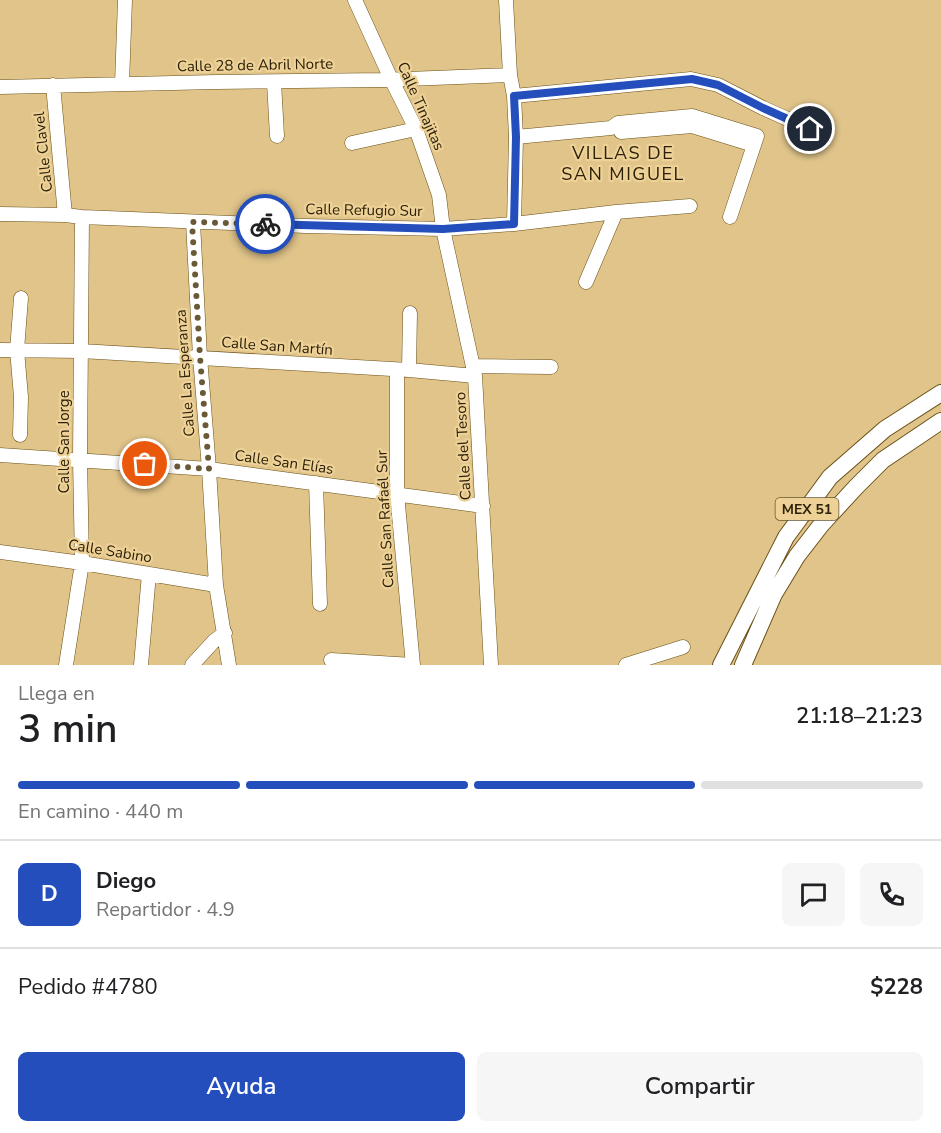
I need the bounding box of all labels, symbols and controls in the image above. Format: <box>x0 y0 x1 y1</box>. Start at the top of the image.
street label: Calle 28 de Abril Norte <box>177 54 333 76</box>
street label: Calle Tinajitas <box>393 59 449 153</box>
pin <box>784 103 835 154</box>
street label: Calle Clavel <box>29 110 57 193</box>
icon: home <box>793 112 826 145</box>
district label: VILLAS DE SAN MIGUEL <box>561 141 685 186</box>
courier <box>235 194 295 254</box>
street label: Calle Refugio Sur <box>305 199 423 221</box>
icon: bike <box>249 208 282 241</box>
street label: Calle La Esperanza <box>171 309 199 437</box>
street label: Calle San Martín <box>221 332 333 360</box>
street label: Calle San Jorge <box>54 390 74 494</box>
street label: Calle del Tesoro <box>450 391 476 501</box>
pin <box>119 438 170 489</box>
street label: Calle San Elías <box>233 445 335 479</box>
icon: bag <box>128 447 161 480</box>
street label: Calle San Rafaél Sur <box>371 449 399 588</box>
road number: MEX 51 <box>776 498 838 520</box>
street label: Calle Sabino <box>67 534 153 568</box>
text: Llega en <box>18 680 95 707</box>
text: 21:18–21:23 <box>796 701 923 731</box>
text: 3 min <box>18 703 117 756</box>
text: En camino · 440 m <box>18 798 183 825</box>
button: chat <box>782 863 845 926</box>
button: phone <box>860 863 923 926</box>
text: Diego <box>96 866 156 896</box>
text: D <box>41 879 58 909</box>
text: Repartidor · 4.9 <box>96 896 235 923</box>
text: Pedido #4780 <box>18 972 158 1002</box>
text: $228 <box>870 972 923 1002</box>
button: Ayuda <box>18 1052 465 1121</box>
button: Compartir <box>477 1052 923 1121</box>

